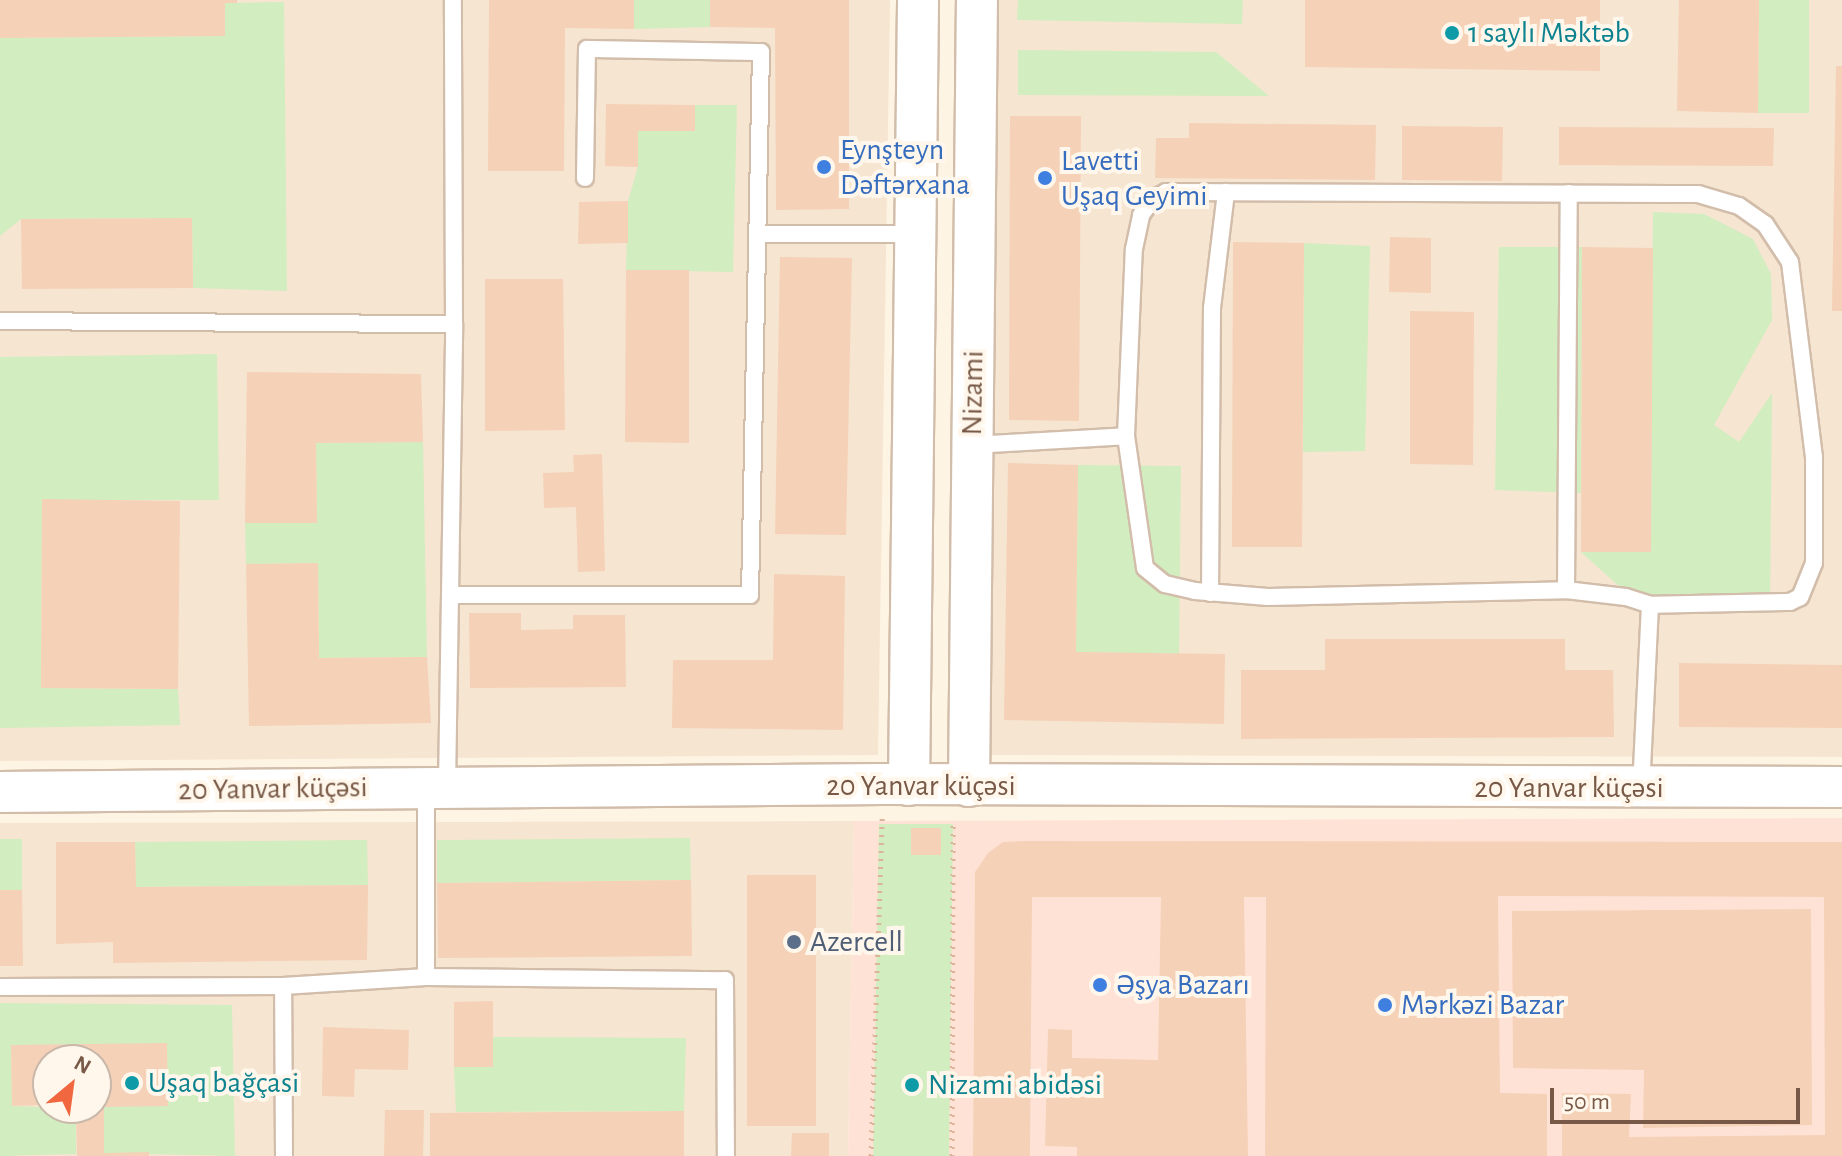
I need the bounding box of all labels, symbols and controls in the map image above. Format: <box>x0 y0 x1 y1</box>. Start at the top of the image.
place label: 1 saylı Məktəb <box>1468 15 1630 51</box>
marker: 1 saylı Məktəb <box>1443 24 1461 42</box>
place label: Eynşteyn Dəftərxana <box>840 132 970 202</box>
place label: Lavetti Uşaq Geyimi <box>1061 143 1208 214</box>
marker: Eynşteyn Dəftərxana <box>815 158 833 176</box>
marker: Lavetti Uşaq Geyimi <box>1036 169 1054 187</box>
street label: Nizami <box>954 350 992 436</box>
street label: 20 Yanvar küçəsi <box>826 768 1016 804</box>
street label: 20 Yanvar küçəsi <box>178 769 368 809</box>
street label: 20 Yanvar küçəsi <box>1474 770 1664 806</box>
place label: Azercell <box>810 924 903 960</box>
marker: Azercell <box>785 933 803 951</box>
place label: Əşya Bazarı <box>1116 967 1250 1003</box>
marker: Əşya Bazarı <box>1091 976 1109 994</box>
place label: Mərkəzi Bazar <box>1401 987 1564 1023</box>
marker: Mərkəzi Bazar <box>1376 996 1394 1014</box>
north arrow <box>32 1044 112 1124</box>
text: N <box>71 1051 95 1078</box>
place label: Uşaq bağçasi <box>148 1065 299 1101</box>
place label: Nizami abidәsi <box>928 1067 1102 1103</box>
scale bar <box>1554 1072 1804 1122</box>
marker: Uşaq bağçasi <box>123 1074 141 1092</box>
marker: Nizami abidәsi <box>903 1076 921 1094</box>
text: 50 m <box>1564 1090 1610 1114</box>

